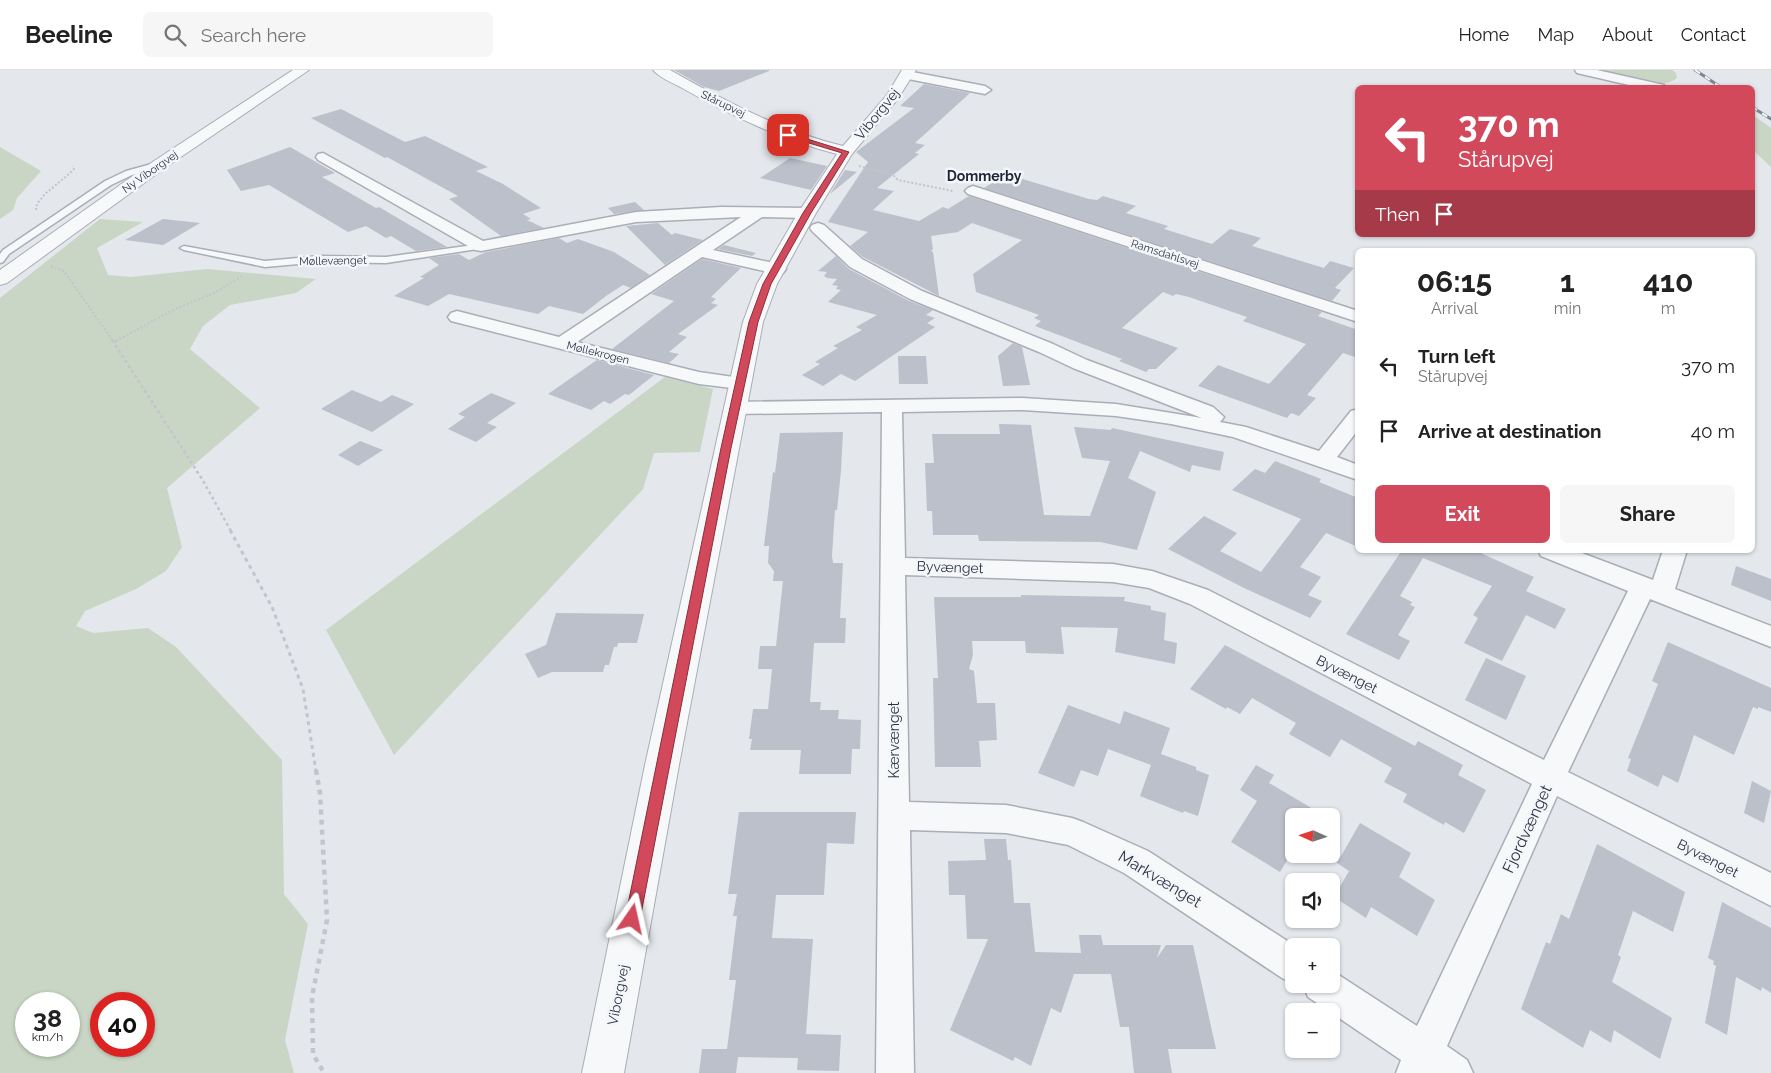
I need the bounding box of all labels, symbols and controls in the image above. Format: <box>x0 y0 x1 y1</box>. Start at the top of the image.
search box <box>143 12 493 57</box>
text: Beeline <box>25 20 113 49</box>
icon: search <box>161 21 189 49</box>
text: Search here <box>201 24 306 46</box>
text: Home <box>1458 24 1509 45</box>
text: Map <box>1537 24 1574 45</box>
text: About <box>1602 24 1653 45</box>
text: Contact <box>1681 24 1746 45</box>
street label: Viborgvej <box>851 85 903 143</box>
street label: Stårupvej <box>699 88 747 120</box>
text: 370 m <box>1458 104 1560 145</box>
icon: left <box>1375 105 1440 170</box>
pin <box>767 114 809 156</box>
icon: arrive <box>774 121 802 149</box>
text: Stårupvej <box>1458 146 1554 172</box>
street label: Ny Viborgvej <box>120 148 180 196</box>
district label: Dommerby <box>947 168 1022 184</box>
icon: arrive <box>1430 200 1458 228</box>
text: Then <box>1375 203 1420 225</box>
street label: Ramsdahlsvej <box>1129 237 1201 271</box>
street label: Møllevænget <box>299 254 367 268</box>
text: 06:15 <box>1417 264 1492 299</box>
text: 1 <box>1560 264 1575 299</box>
text: 410 <box>1643 264 1693 299</box>
text: Arrival <box>1431 299 1478 318</box>
text: min <box>1554 299 1581 318</box>
text: m <box>1661 299 1675 318</box>
street label: Møllekrogen <box>565 339 631 367</box>
text: Turn left <box>1418 345 1495 367</box>
icon: left <box>1375 352 1403 380</box>
text: 370 m <box>1681 355 1735 377</box>
text: Stårupvej <box>1418 367 1488 386</box>
icon: arrive <box>1375 417 1403 445</box>
text: Arrive at destination <box>1418 420 1602 442</box>
text: 40 m <box>1691 420 1735 442</box>
button: Exit <box>1375 485 1550 543</box>
button: Share <box>1560 485 1735 543</box>
street label: Byvænget <box>916 558 984 576</box>
street label: Byvænget <box>1314 652 1381 696</box>
street label: Kærvænget <box>886 701 902 778</box>
street label: Fjordvænget <box>1498 781 1556 876</box>
north arrow <box>1285 808 1340 862</box>
map controls <box>1285 808 1340 1058</box>
street label: Byvænget <box>1675 836 1742 880</box>
street label: Markvænget <box>1115 847 1206 912</box>
button: sound <box>1285 873 1340 928</box>
position arrow <box>605 892 657 944</box>
button: + <box>1285 938 1340 993</box>
street label: Viborgvej <box>604 963 632 1027</box>
speed limit sign: 40 <box>90 992 155 1057</box>
text: 38 <box>33 1003 62 1033</box>
button: − <box>1285 1003 1340 1058</box>
text: km/h <box>32 1030 63 1044</box>

